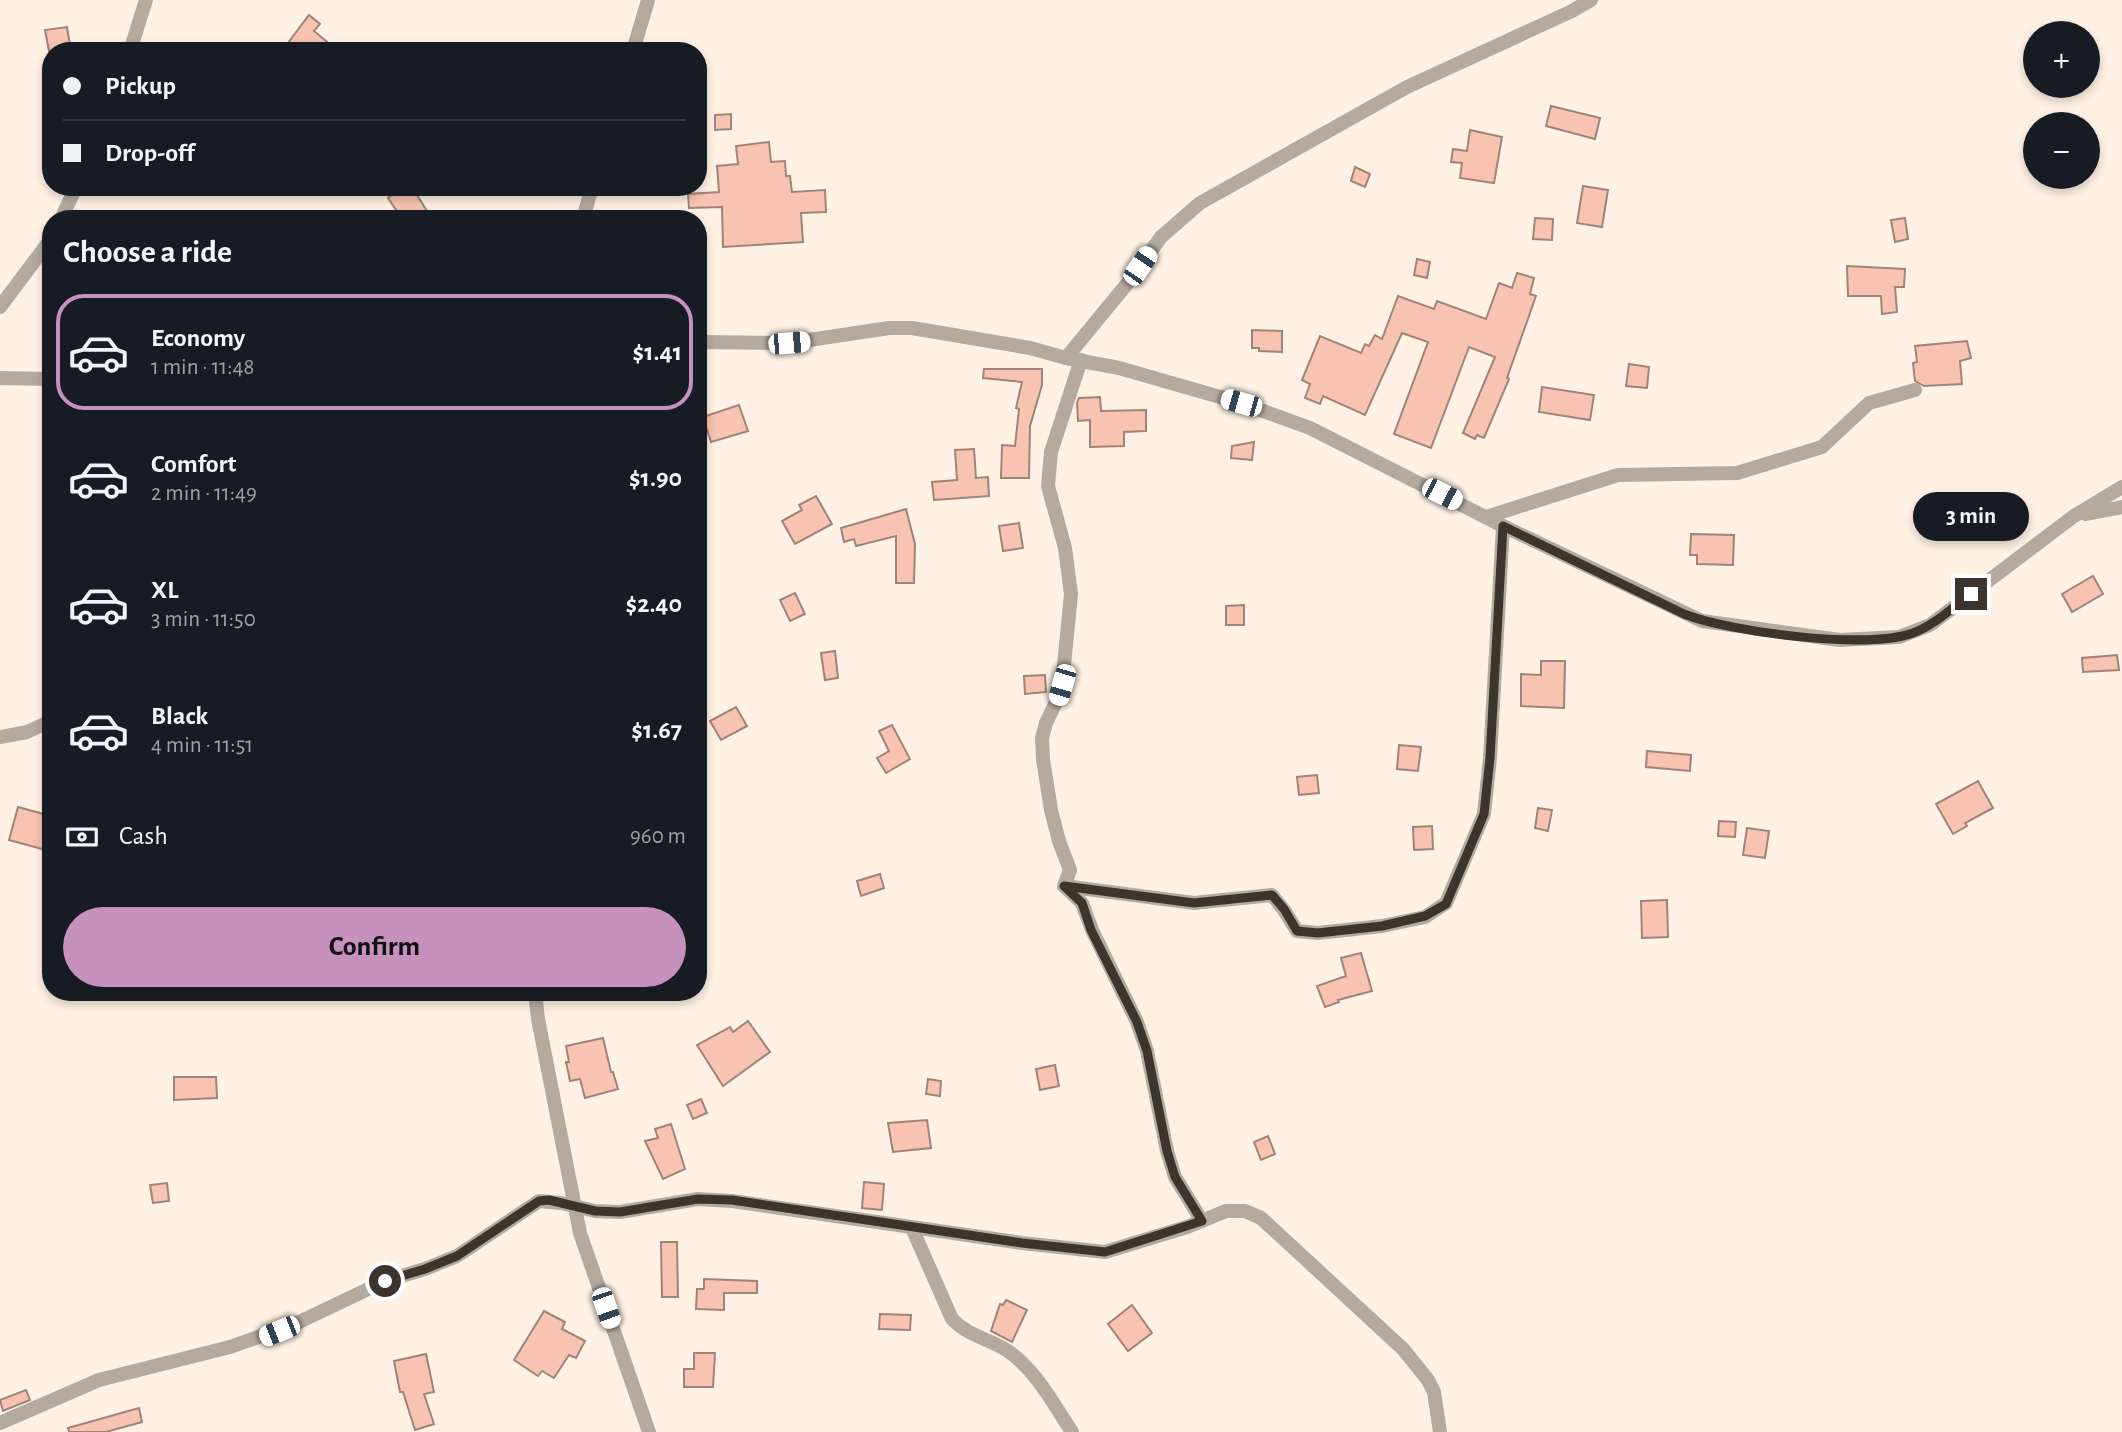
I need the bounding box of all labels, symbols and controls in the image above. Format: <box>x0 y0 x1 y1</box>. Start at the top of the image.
map controls <box>2023 21 2100 189</box>
button: + <box>2023 21 2100 98</box>
text: Pickup <box>105 73 176 99</box>
button: − <box>2023 112 2100 189</box>
text: Drop-off <box>105 140 194 166</box>
text: Choose a ride <box>63 236 232 268</box>
car <box>1120 243 1161 289</box>
icon: car <box>67 321 130 384</box>
text: Economy <box>151 325 245 351</box>
car <box>768 331 811 355</box>
text: $1.41 <box>633 339 682 365</box>
text: 1 min · 11:48 <box>151 356 254 379</box>
car <box>1218 387 1265 419</box>
icon: car <box>67 447 130 510</box>
text: Comfort <box>151 451 236 477</box>
text: $1.90 <box>629 465 682 491</box>
car <box>1419 475 1466 513</box>
text: 2 min · 11:49 <box>151 482 257 505</box>
callout: 3 min <box>1913 492 2029 542</box>
text: 3 min <box>1946 505 1996 528</box>
icon: car <box>67 573 130 636</box>
text: XL <box>151 577 178 603</box>
route end <box>1955 578 1987 610</box>
text: $2.40 <box>625 591 682 617</box>
text: 3 min · 11:50 <box>151 608 256 631</box>
car <box>1047 662 1078 708</box>
icon: car <box>67 699 130 762</box>
text: Black <box>151 703 208 729</box>
text: $1.67 <box>631 717 682 743</box>
text: 4 min · 11:51 <box>151 734 253 757</box>
icon: cash <box>63 818 101 856</box>
text: Cash <box>119 823 168 849</box>
text: 960 m <box>630 825 686 848</box>
button: Confirm <box>63 907 686 987</box>
route start <box>369 1265 401 1297</box>
car <box>590 1285 623 1331</box>
car <box>256 1313 303 1349</box>

